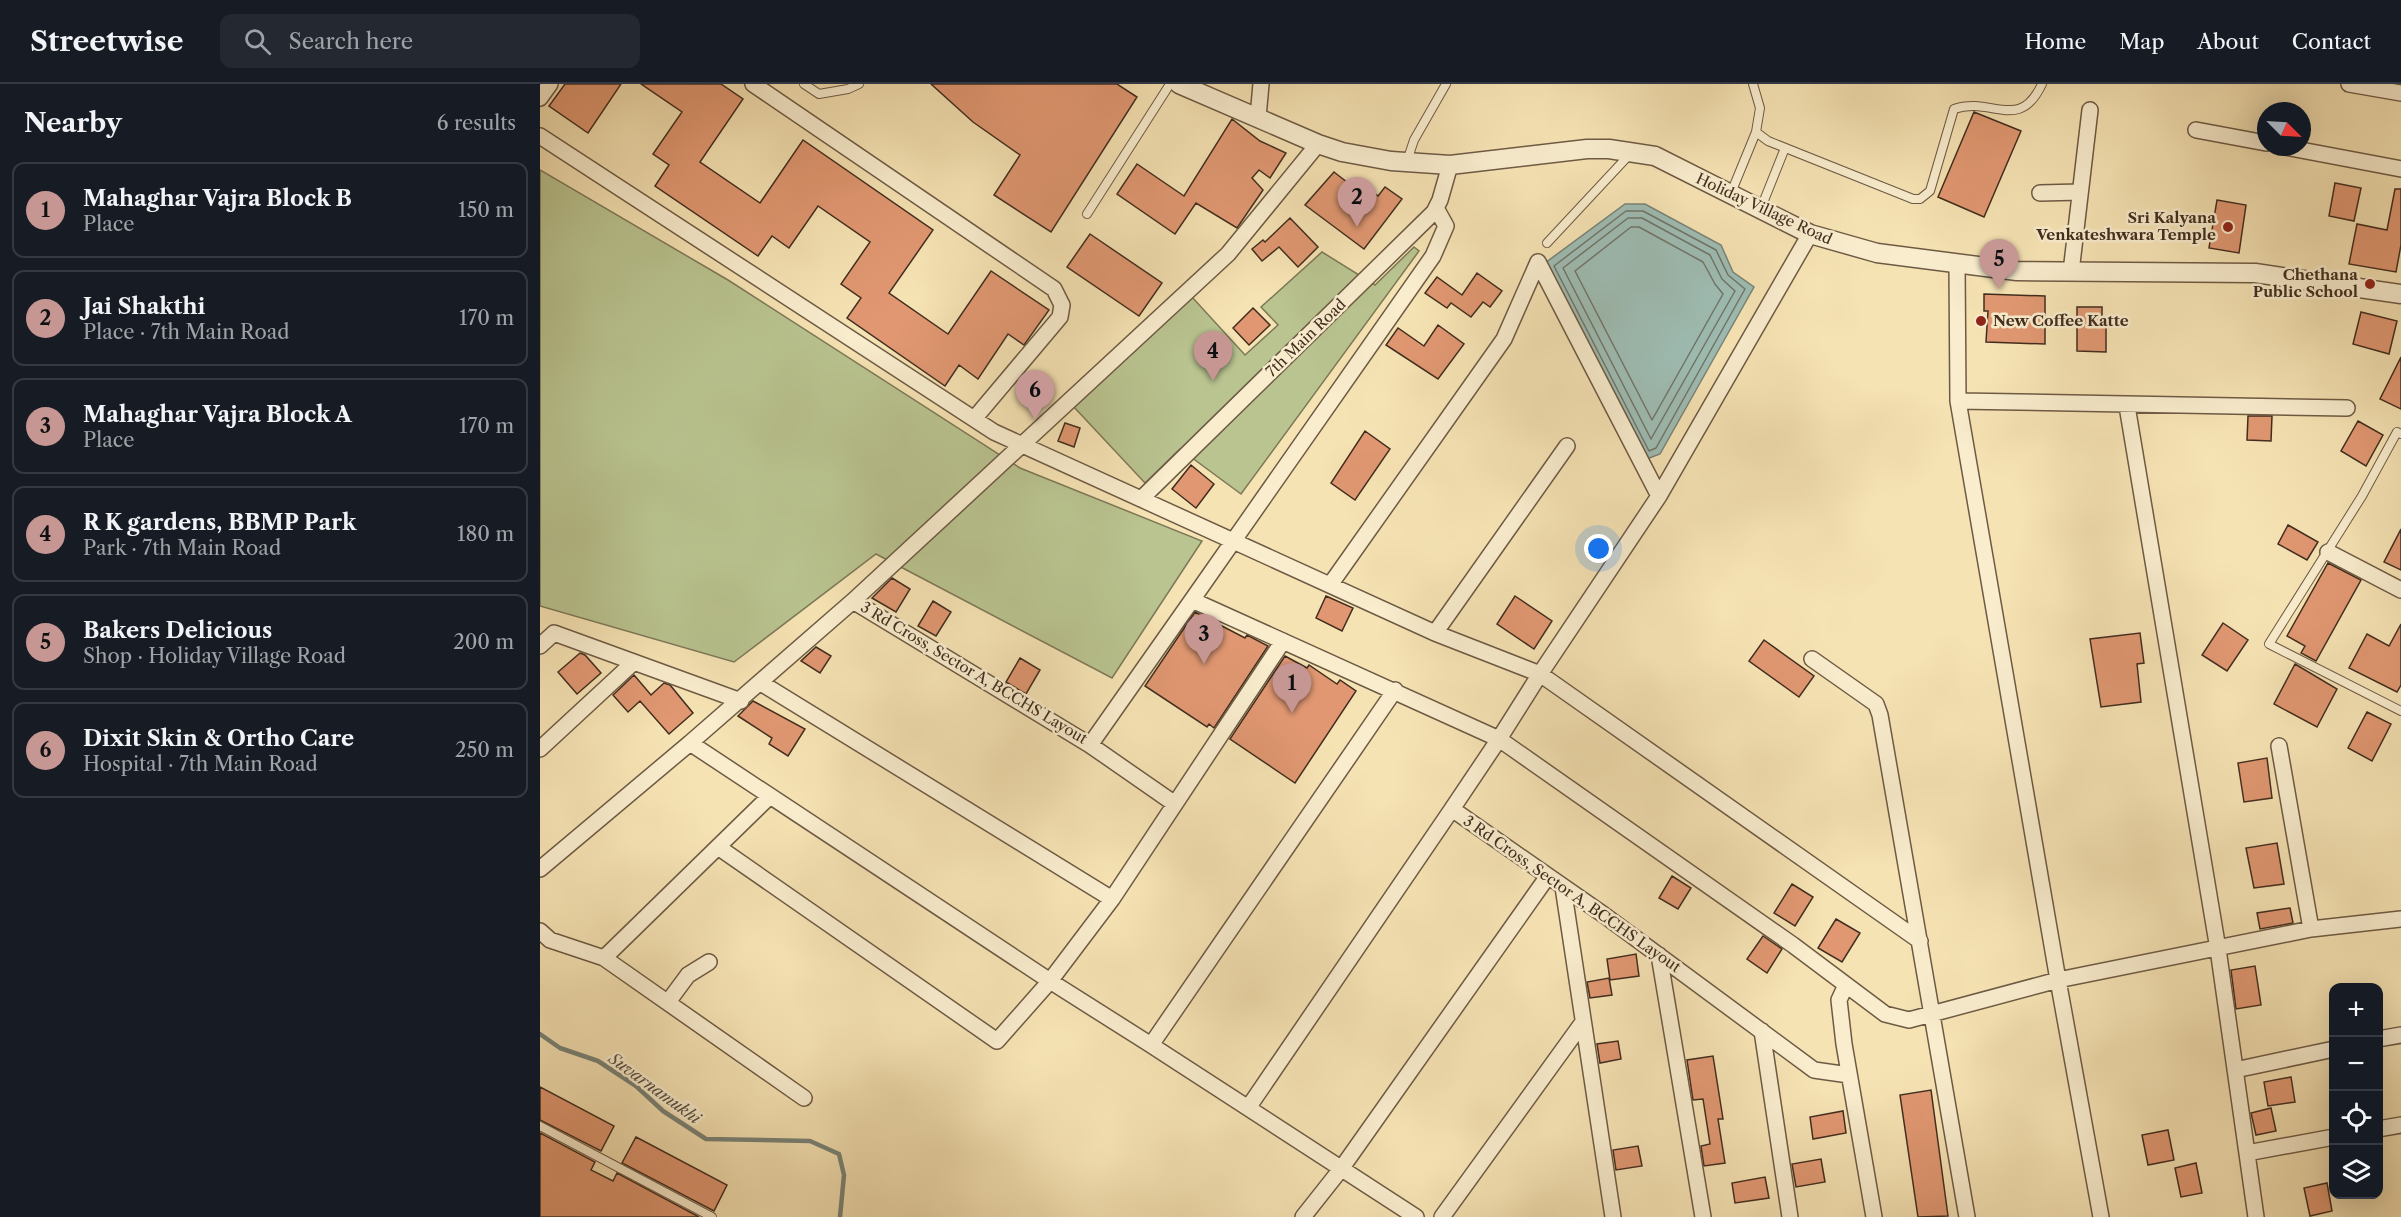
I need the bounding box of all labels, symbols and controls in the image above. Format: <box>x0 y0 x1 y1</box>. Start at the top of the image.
search box <box>220 14 640 68</box>
text: Streetwise <box>30 24 184 58</box>
icon: search <box>241 25 274 58</box>
text: Search here <box>289 28 413 55</box>
text: Home <box>2025 29 2086 54</box>
text: Map <box>2119 29 2164 54</box>
text: About <box>2197 29 2259 54</box>
text: Contact <box>2292 29 2371 54</box>
north arrow <box>2257 102 2311 156</box>
text: Nearby <box>24 107 122 139</box>
text: 6 results <box>437 111 516 135</box>
street label: Holiday Village Road <box>1693 169 1835 248</box>
pin: 2 <box>1338 178 1376 227</box>
text: Mahaghar Vajra Block B <box>83 185 352 212</box>
text: 1 <box>41 198 50 222</box>
text: 150 m <box>458 198 514 222</box>
place label: Sri Kalyana Venkateshwara Temple <box>2035 208 2216 244</box>
text: Place <box>83 212 134 236</box>
marker: Sri Kalyana Venkateshwara Temple <box>2221 220 2235 234</box>
pin: 5 <box>1980 240 2018 289</box>
place label: Chethana Public School <box>2253 265 2358 301</box>
marker: Chethana Public School <box>2363 277 2377 291</box>
text: Jai Shakthi <box>83 293 205 320</box>
street label: 7th Main Road <box>1262 295 1350 381</box>
text: 2 <box>40 306 51 330</box>
text: 170 m <box>459 306 514 330</box>
place label: New Coffee Katte <box>1993 311 2129 330</box>
marker: New Coffee Katte <box>1974 314 1988 328</box>
text: Place · 7th Main Road <box>83 320 289 344</box>
pin: 4 <box>1194 332 1232 381</box>
pin: 6 <box>1016 370 1054 420</box>
text: Mahaghar Vajra Block A <box>83 401 352 428</box>
text: 3 <box>40 414 51 438</box>
text: 170 m <box>459 414 514 438</box>
text: Place <box>83 428 134 452</box>
text: R K gardens, BBMP Park <box>83 509 356 536</box>
text: 4 <box>40 522 51 546</box>
text: 180 m <box>457 522 514 546</box>
your location <box>1584 534 1613 563</box>
text: Park · 7th Main Road <box>83 536 281 560</box>
street label: 3 Rd Cross, Sector A, BCCHS Layout <box>858 597 1092 748</box>
pin: 3 <box>1184 614 1224 664</box>
text: Bakers Delicious <box>83 617 272 644</box>
text: 5 <box>40 630 51 654</box>
text: 200 m <box>453 630 514 654</box>
text: Shop · Holiday Village Road <box>83 644 346 668</box>
pin: 1 <box>1272 664 1311 713</box>
text: Dixit Skin & Ortho Care <box>83 725 354 752</box>
text: 6 <box>40 738 51 762</box>
text: 250 m <box>455 738 514 762</box>
text: Hospital · 7th Main Road <box>83 752 318 776</box>
street label: 3 Rd Cross, Sector A, BCCHS Layout <box>1460 811 1685 977</box>
map controls <box>2329 983 2383 1199</box>
button: + <box>2329 983 2383 1037</box>
button: − <box>2329 1037 2383 1091</box>
water label: Suvarnamukhi <box>604 1047 706 1129</box>
button: locate <box>2329 1091 2383 1145</box>
button: layers <box>2329 1145 2383 1199</box>

